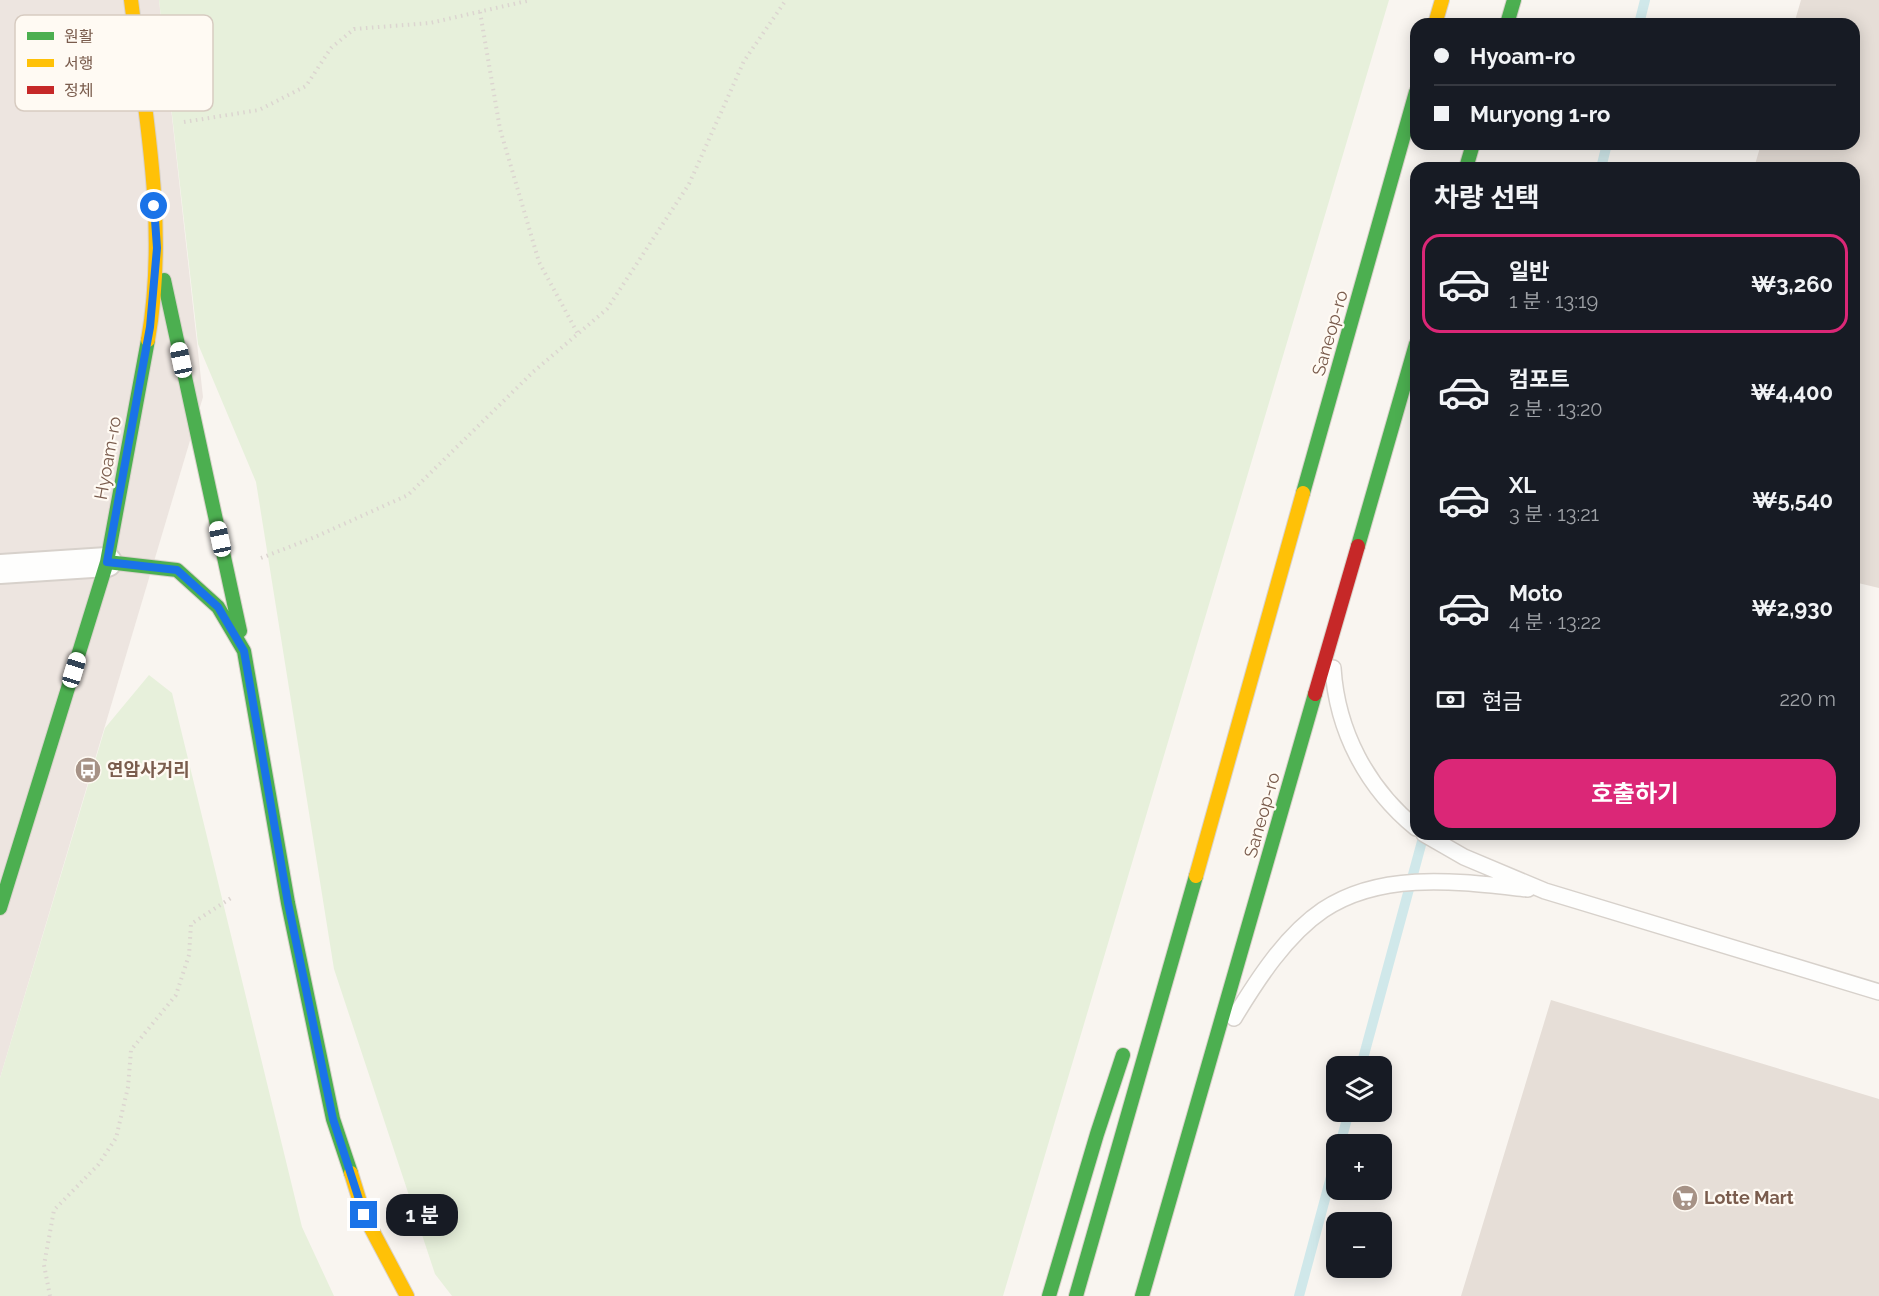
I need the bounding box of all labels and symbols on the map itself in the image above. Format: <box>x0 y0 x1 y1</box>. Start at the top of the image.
legend <box>15 15 213 111</box>
text: 원활 <box>64 27 94 46</box>
text: 서행 <box>64 54 93 73</box>
text: 정체 <box>64 81 93 100</box>
route start <box>140 192 167 219</box>
street label: Saneop-ro <box>1307 287 1352 378</box>
car <box>168 341 194 379</box>
street label: Hyoam-ro <box>90 414 125 501</box>
car <box>207 520 233 558</box>
car <box>60 650 88 690</box>
bus stop icon: 연암사거리 <box>73 755 103 785</box>
place label: 연암사거리 <box>107 759 190 780</box>
street label: Saneop-ro <box>1239 769 1284 860</box>
supermarket icon: Lotte Mart <box>1670 1183 1700 1213</box>
place label: Lotte Mart <box>1704 1187 1794 1208</box>
callout: 1 분 <box>385 1194 457 1236</box>
route end <box>350 1201 377 1228</box>

